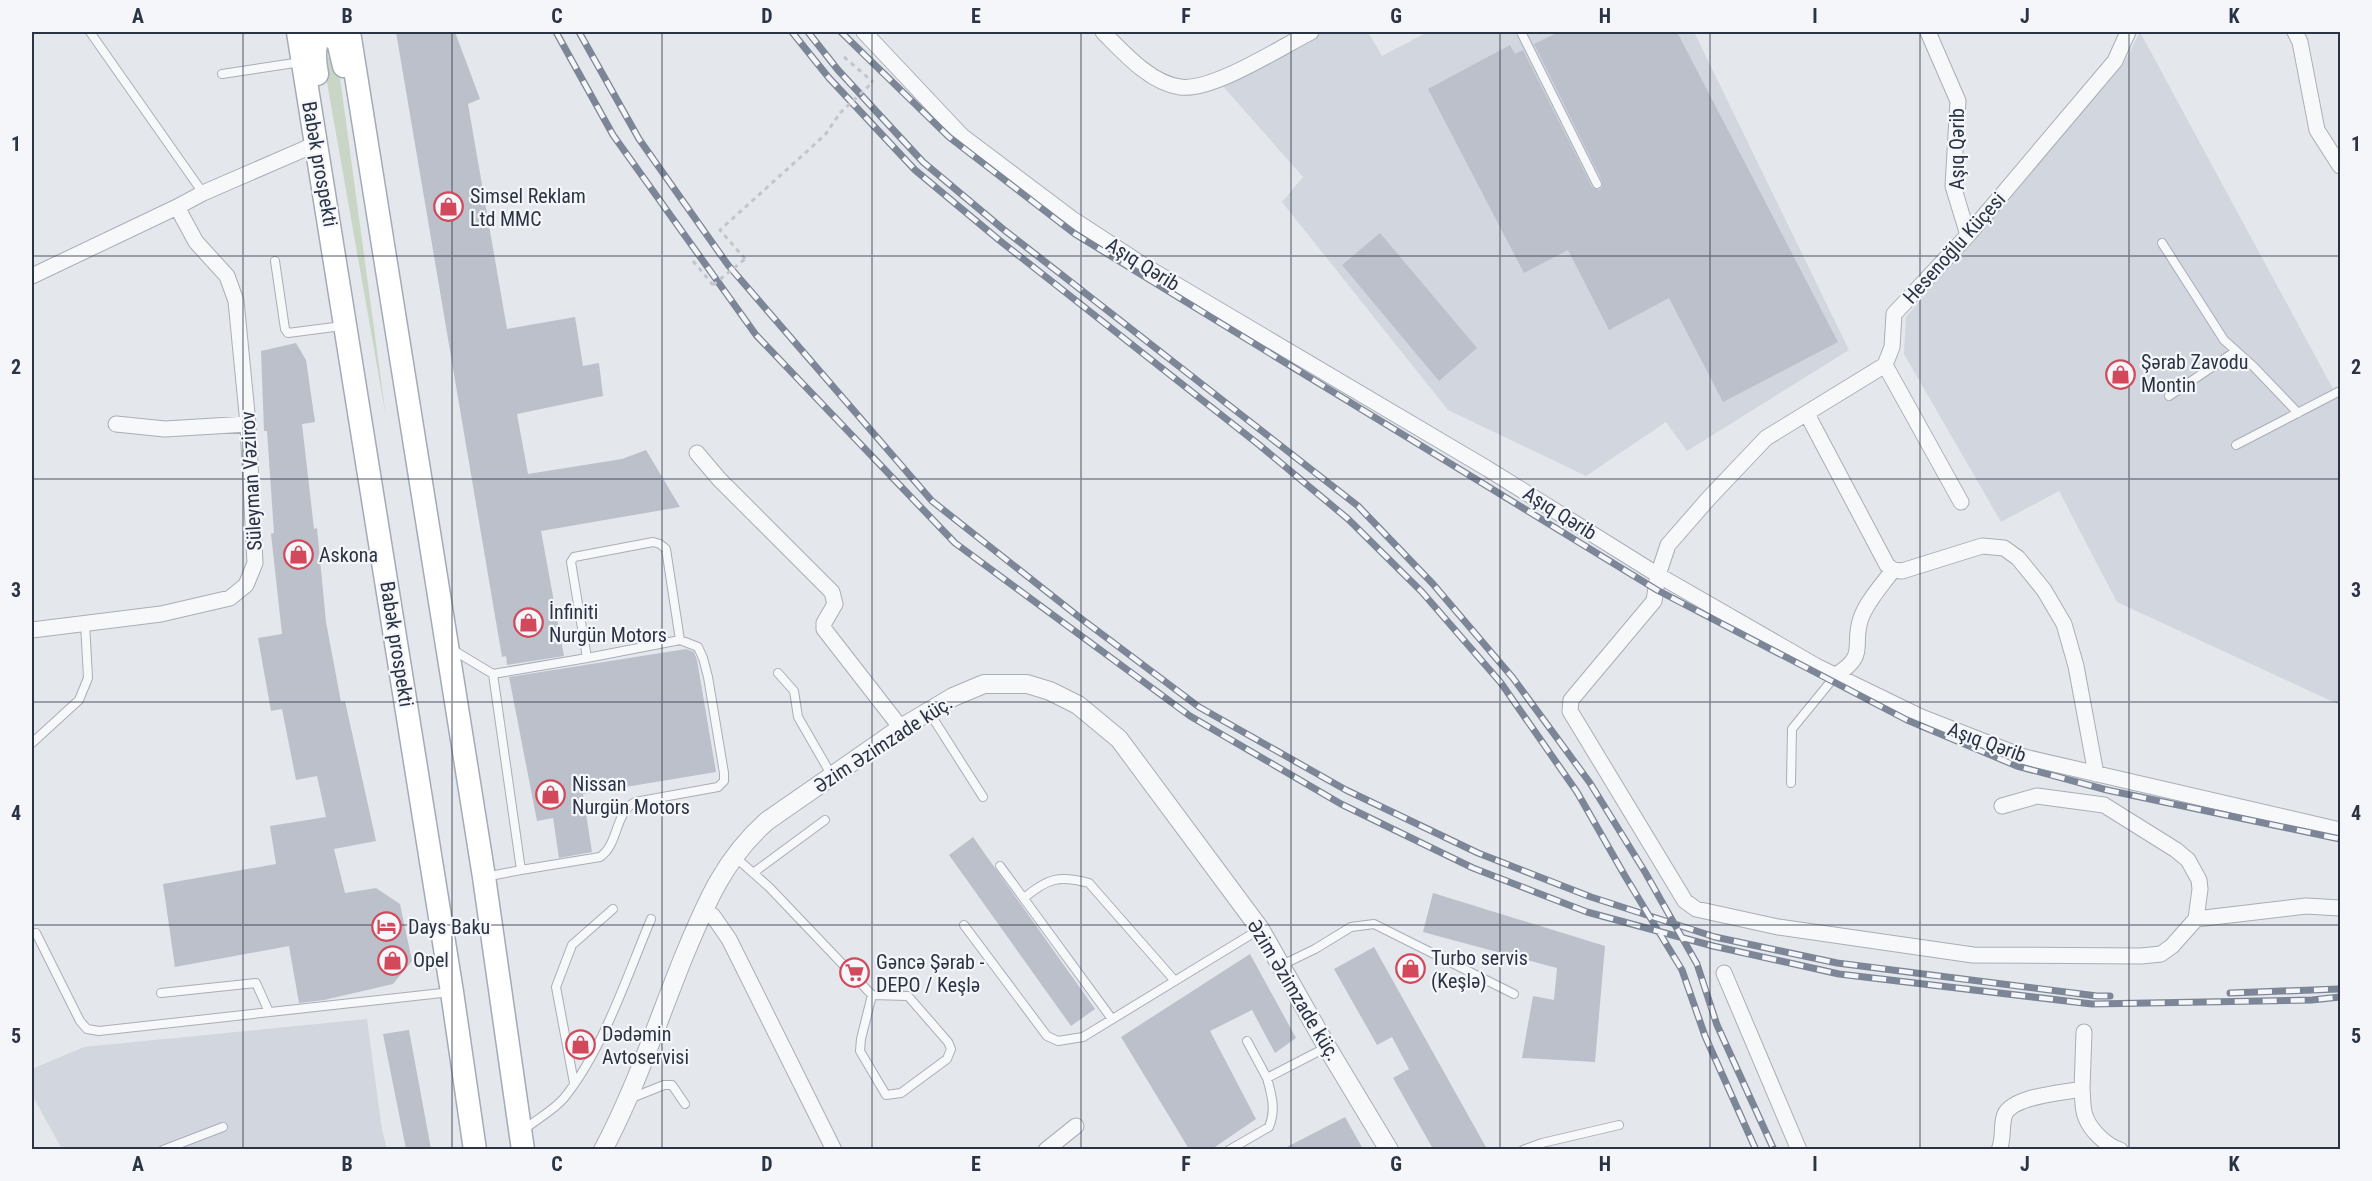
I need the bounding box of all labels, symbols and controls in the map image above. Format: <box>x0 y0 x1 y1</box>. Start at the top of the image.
text: A <box>132 4 144 28</box>
text: B <box>341 4 353 28</box>
text: C <box>551 4 563 28</box>
text: D <box>761 4 773 28</box>
text: E <box>971 4 981 28</box>
text: F <box>1181 4 1191 28</box>
text: G <box>1390 4 1402 28</box>
text: H <box>1599 4 1611 28</box>
text: I <box>1812 4 1818 28</box>
text: J <box>2020 4 2030 28</box>
text: K <box>2228 4 2240 28</box>
street label: Babək prospekti <box>297 99 343 229</box>
street label: Aşıq Qərib <box>1945 108 1969 190</box>
text: 1 <box>11 132 21 156</box>
text: 1 <box>2351 132 2361 156</box>
place label: Simsel Reklam Ltd MMC <box>470 184 586 231</box>
street label: Hesenoğlu Küçesi <box>1898 187 2010 309</box>
shop icon: Simsel Reklam Ltd MMC <box>433 191 465 223</box>
street label: Aşıq Qərib <box>1102 232 1184 296</box>
place label: Şərab Zavodu Montin <box>2141 350 2248 397</box>
text: 2 <box>11 355 21 379</box>
text: 2 <box>2351 355 2361 379</box>
shop icon: Şərab Zavodu Montin <box>2104 358 2136 390</box>
street label: Süleyman Vəzirov <box>235 410 267 551</box>
street label: Aşıq Qərib <box>1519 481 1601 545</box>
shop icon: Askona <box>282 539 314 571</box>
place label: Askona <box>319 543 378 567</box>
text: 3 <box>11 578 21 602</box>
text: 3 <box>2351 578 2361 602</box>
street label: Babək prospekti <box>375 579 419 709</box>
place label: İnfiniti Nurgün Motors <box>549 600 667 647</box>
shop icon: İnfiniti Nurgün Motors <box>512 607 544 639</box>
street label: Əzim Əzimzade küç. <box>809 690 957 798</box>
street label: Aşıq Qərib <box>1944 717 2030 767</box>
place label: Nissan Nurgün Motors <box>572 772 690 819</box>
shop icon: Nissan Nurgün Motors <box>535 779 567 811</box>
text: 4 <box>11 801 21 825</box>
text: 4 <box>2351 801 2361 825</box>
hotel icon: Days Baku <box>371 911 403 943</box>
place label: Days Baku <box>408 915 490 939</box>
street label: Əzim Əzimzade küç. <box>1242 915 1346 1065</box>
shop icon: Opel <box>376 944 408 976</box>
place label: Turbo servis (Keşlə) <box>1431 946 1528 993</box>
place label: Opel <box>413 948 449 972</box>
place label: Gəncə Şərab - DEPO / Keşlə <box>876 950 984 997</box>
shop icon: Turbo servis (Keşlə) <box>1394 953 1426 985</box>
supermarket icon: Gəncə Şərab - DEPO / Keşlə <box>839 957 871 989</box>
place label: Dədəmin Avtoservisi <box>602 1022 689 1069</box>
text: 5 <box>11 1024 21 1048</box>
text: 5 <box>2351 1024 2361 1048</box>
shop icon: Dədəmin Avtoservisi <box>565 1029 597 1061</box>
text: A <box>132 1152 144 1176</box>
text: B <box>341 1152 353 1176</box>
text: C <box>551 1152 563 1176</box>
text: D <box>761 1152 773 1176</box>
text: E <box>971 1152 981 1176</box>
text: F <box>1181 1152 1191 1176</box>
text: G <box>1390 1152 1402 1176</box>
text: H <box>1599 1152 1611 1176</box>
text: I <box>1812 1152 1818 1176</box>
text: J <box>2020 1152 2030 1176</box>
text: K <box>2228 1152 2240 1176</box>

